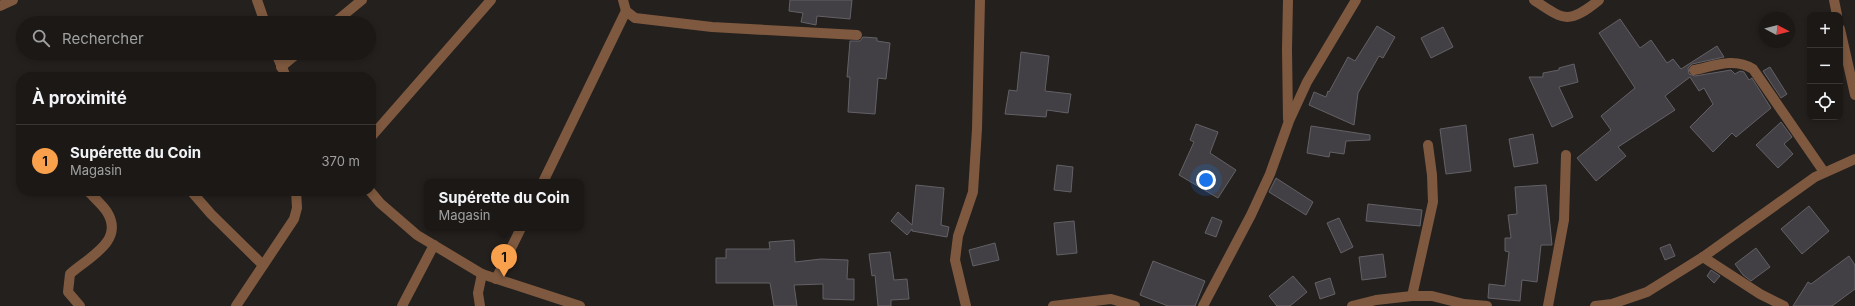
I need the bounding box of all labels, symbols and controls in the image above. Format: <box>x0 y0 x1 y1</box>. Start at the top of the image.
north arrow <box>1759 12 1795 48</box>
map controls <box>1807 12 1843 120</box>
button: + <box>1807 12 1843 48</box>
search box <box>16 16 376 60</box>
icon: search <box>30 27 52 49</box>
text: Rechercher <box>62 29 144 48</box>
button: − <box>1807 48 1843 84</box>
button: locate <box>1807 84 1843 120</box>
text: À proximité <box>32 88 127 108</box>
text: Supérette du Coin <box>70 143 201 162</box>
text: 1 <box>42 153 48 169</box>
text: 370 m <box>322 153 360 169</box>
text: Magasin <box>70 162 122 178</box>
your location <box>1196 170 1216 190</box>
popup <box>424 179 584 231</box>
text: Supérette du Coin <box>438 188 570 207</box>
text: Magasin <box>438 207 490 223</box>
pin: 1 <box>491 244 517 277</box>

